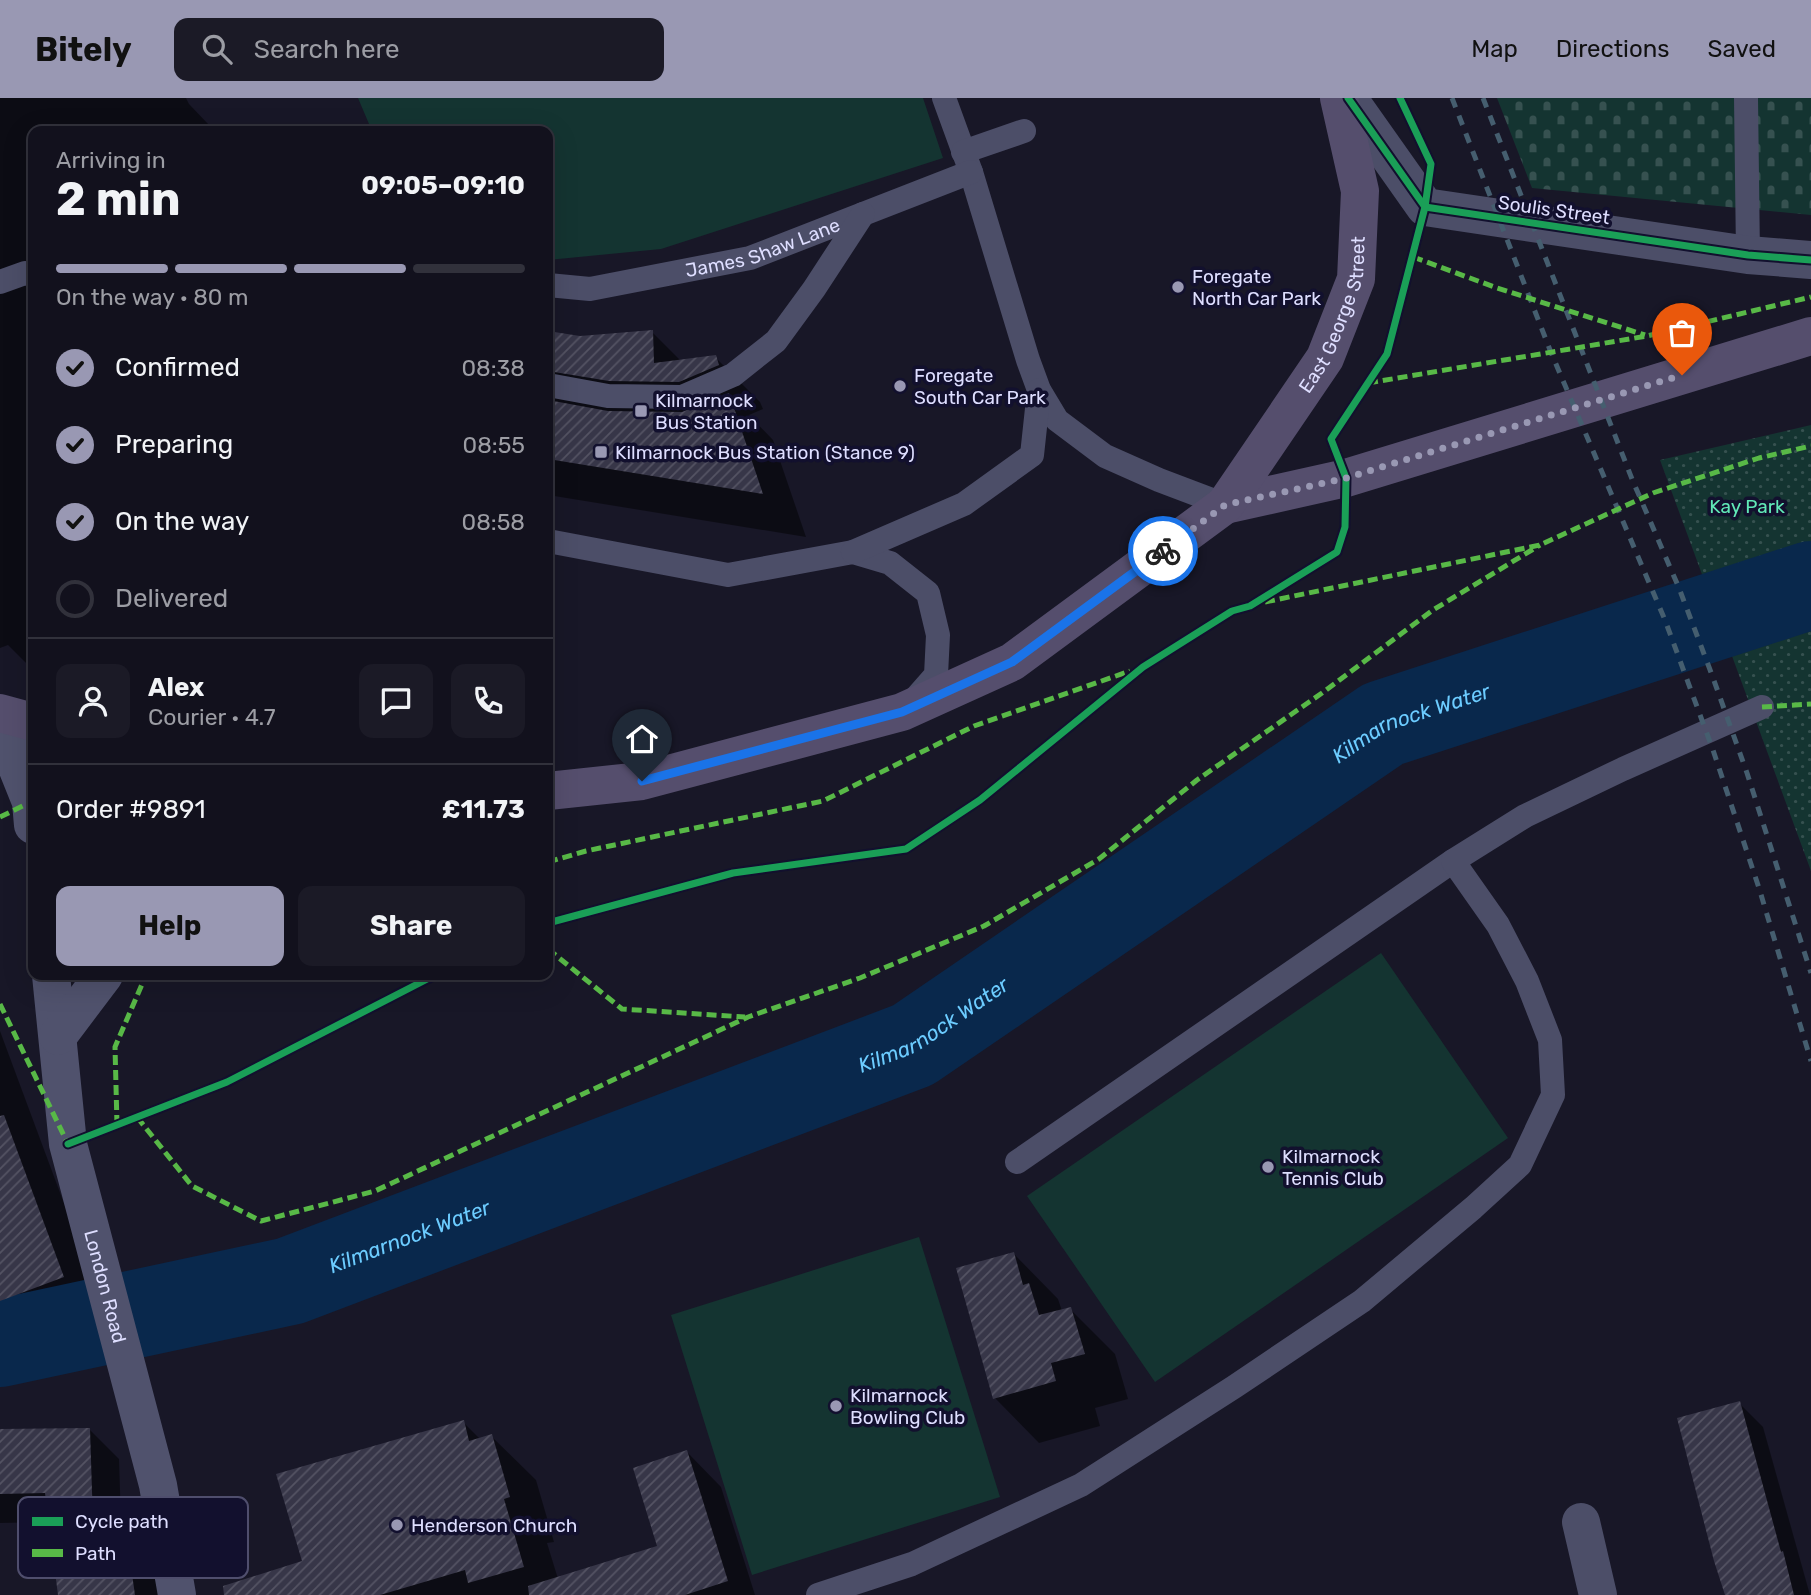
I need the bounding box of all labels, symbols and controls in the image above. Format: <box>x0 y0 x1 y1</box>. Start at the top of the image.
search box <box>174 18 664 81</box>
text: Bitely <box>35 30 132 69</box>
icon: search <box>198 30 236 68</box>
text: Search here <box>254 34 400 65</box>
text: Map <box>1471 35 1518 63</box>
text: Directions <box>1556 35 1669 63</box>
text: Saved <box>1707 35 1776 63</box>
text: Arriving in <box>56 146 166 174</box>
text: 09:05–09:10 <box>361 170 525 201</box>
text: 2 min <box>56 172 181 227</box>
street label: Soulis Street <box>1497 191 1612 229</box>
street label: James Shaw Lane <box>683 213 843 282</box>
street label: East George Street <box>1293 235 1369 397</box>
place label: Foregate North Car Park <box>1192 265 1321 310</box>
marker: Foregate North Car Park <box>1170 279 1186 295</box>
text: On the way · 80 m <box>56 283 248 311</box>
pin <box>1652 303 1712 375</box>
icon: bag <box>1663 314 1701 352</box>
icon: check <box>56 349 94 387</box>
text: Confirmed <box>115 352 240 383</box>
text: 08:38 <box>461 354 525 382</box>
place label: Foregate South Car Park <box>914 364 1046 409</box>
marker: Foregate South Car Park <box>892 378 908 394</box>
place label: Kilmarnock Bus Station <box>655 389 758 434</box>
marker: Kilmarnock Bus Station <box>633 403 649 419</box>
icon: check <box>56 426 94 464</box>
text: Preparing <box>115 429 233 460</box>
text: 08:55 <box>463 431 525 459</box>
place label: Kilmarnock Bus Station (Stance 9) <box>615 441 915 464</box>
marker: Kilmarnock Bus Station (Stance 9) <box>593 444 609 460</box>
park label: Kay Park <box>1709 495 1785 518</box>
icon: check <box>56 503 94 541</box>
text: On the way <box>115 506 249 537</box>
text: 08:58 <box>462 508 525 536</box>
courier <box>1128 516 1198 586</box>
icon: bike <box>1144 532 1182 570</box>
text: Delivered <box>115 583 228 614</box>
button: person <box>56 664 130 738</box>
button: chat <box>359 664 433 738</box>
button: phone <box>451 664 525 738</box>
text: Alex <box>148 672 204 703</box>
water label: Kilmarnock Water <box>1327 677 1494 768</box>
text: Courier · 4.7 <box>148 703 275 731</box>
pin <box>612 709 672 781</box>
icon: home <box>623 720 661 758</box>
text: Order #9891 <box>56 794 206 825</box>
text: £11.73 <box>442 794 525 825</box>
button: Help <box>56 886 284 966</box>
button: Share <box>298 886 525 966</box>
water label: Kilmarnock Water <box>854 971 1014 1077</box>
place label: Kilmarnock Tennis Club <box>1282 1145 1384 1190</box>
marker: Kilmarnock Tennis Club <box>1260 1159 1276 1175</box>
water label: Kilmarnock Water <box>325 1194 494 1278</box>
street label: London Road <box>80 1227 132 1345</box>
place label: Kilmarnock Bowling Club <box>850 1384 965 1429</box>
marker: Kilmarnock Bowling Club <box>828 1398 844 1414</box>
legend <box>18 1497 248 1578</box>
text: Cycle path <box>75 1510 169 1533</box>
place label: Henderson Church <box>411 1514 577 1537</box>
marker: Henderson Church <box>389 1517 405 1533</box>
text: Path <box>75 1542 116 1565</box>

